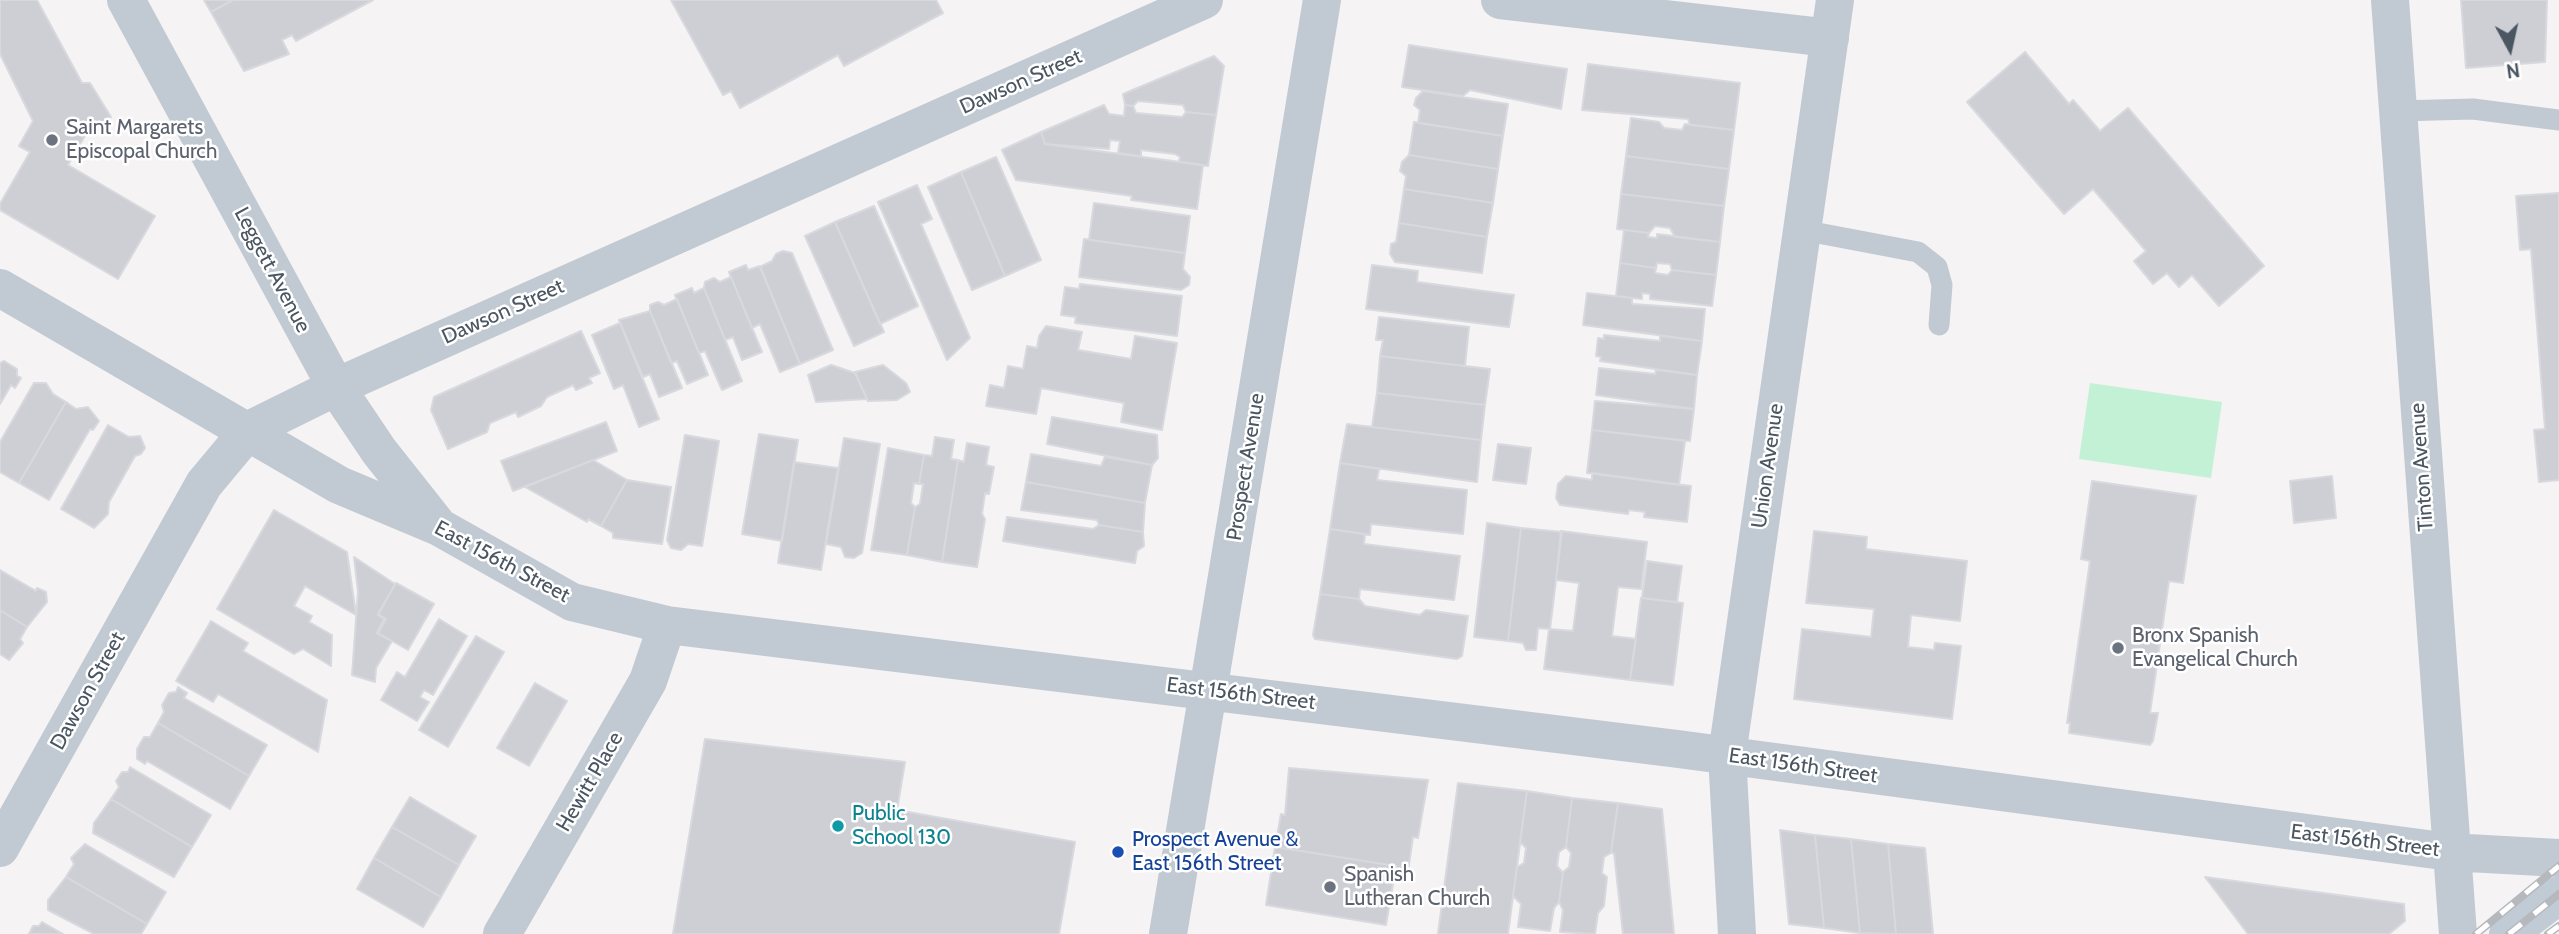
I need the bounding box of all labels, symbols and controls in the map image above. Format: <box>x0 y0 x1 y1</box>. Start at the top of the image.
north arrow <box>2475 14 2545 84</box>
street label: Dawson Street <box>956 44 1086 120</box>
text: N <box>2505 58 2521 83</box>
place label: Saint Margarets Episcopal Church <box>66 115 217 165</box>
marker: Saint Margarets Episcopal Church <box>44 132 60 148</box>
street label: Leggett Avenue <box>228 203 316 337</box>
street label: Dawson Street <box>438 274 568 350</box>
street label: Prospect Avenue <box>1222 392 1270 542</box>
street label: Union Avenue <box>1747 402 1789 530</box>
street label: Tinton Avenue <box>2405 402 2439 532</box>
street label: East 156th Street <box>430 516 574 608</box>
place label: Bronx Spanish Evangelical Church <box>2132 623 2298 673</box>
street label: Dawson Street <box>45 628 131 754</box>
marker: Bronx Spanish Evangelical Church <box>2110 640 2126 656</box>
street label: East 156th Street <box>1165 672 1317 716</box>
street label: Hewitt Place <box>551 728 629 836</box>
street label: East 156th Street <box>1727 743 1879 789</box>
place label: Public School 130 <box>852 801 951 851</box>
marker: Public School 130 <box>830 818 846 834</box>
street label: East 156th Street <box>2289 819 2441 863</box>
place label: Prospect Avenue & East 156th Street <box>1132 827 1298 877</box>
marker: Prospect Avenue & East 156th Street <box>1110 844 1126 860</box>
place label: Spanish Lutheran Church <box>1344 862 1490 912</box>
marker: Spanish Lutheran Church <box>1322 879 1338 895</box>

